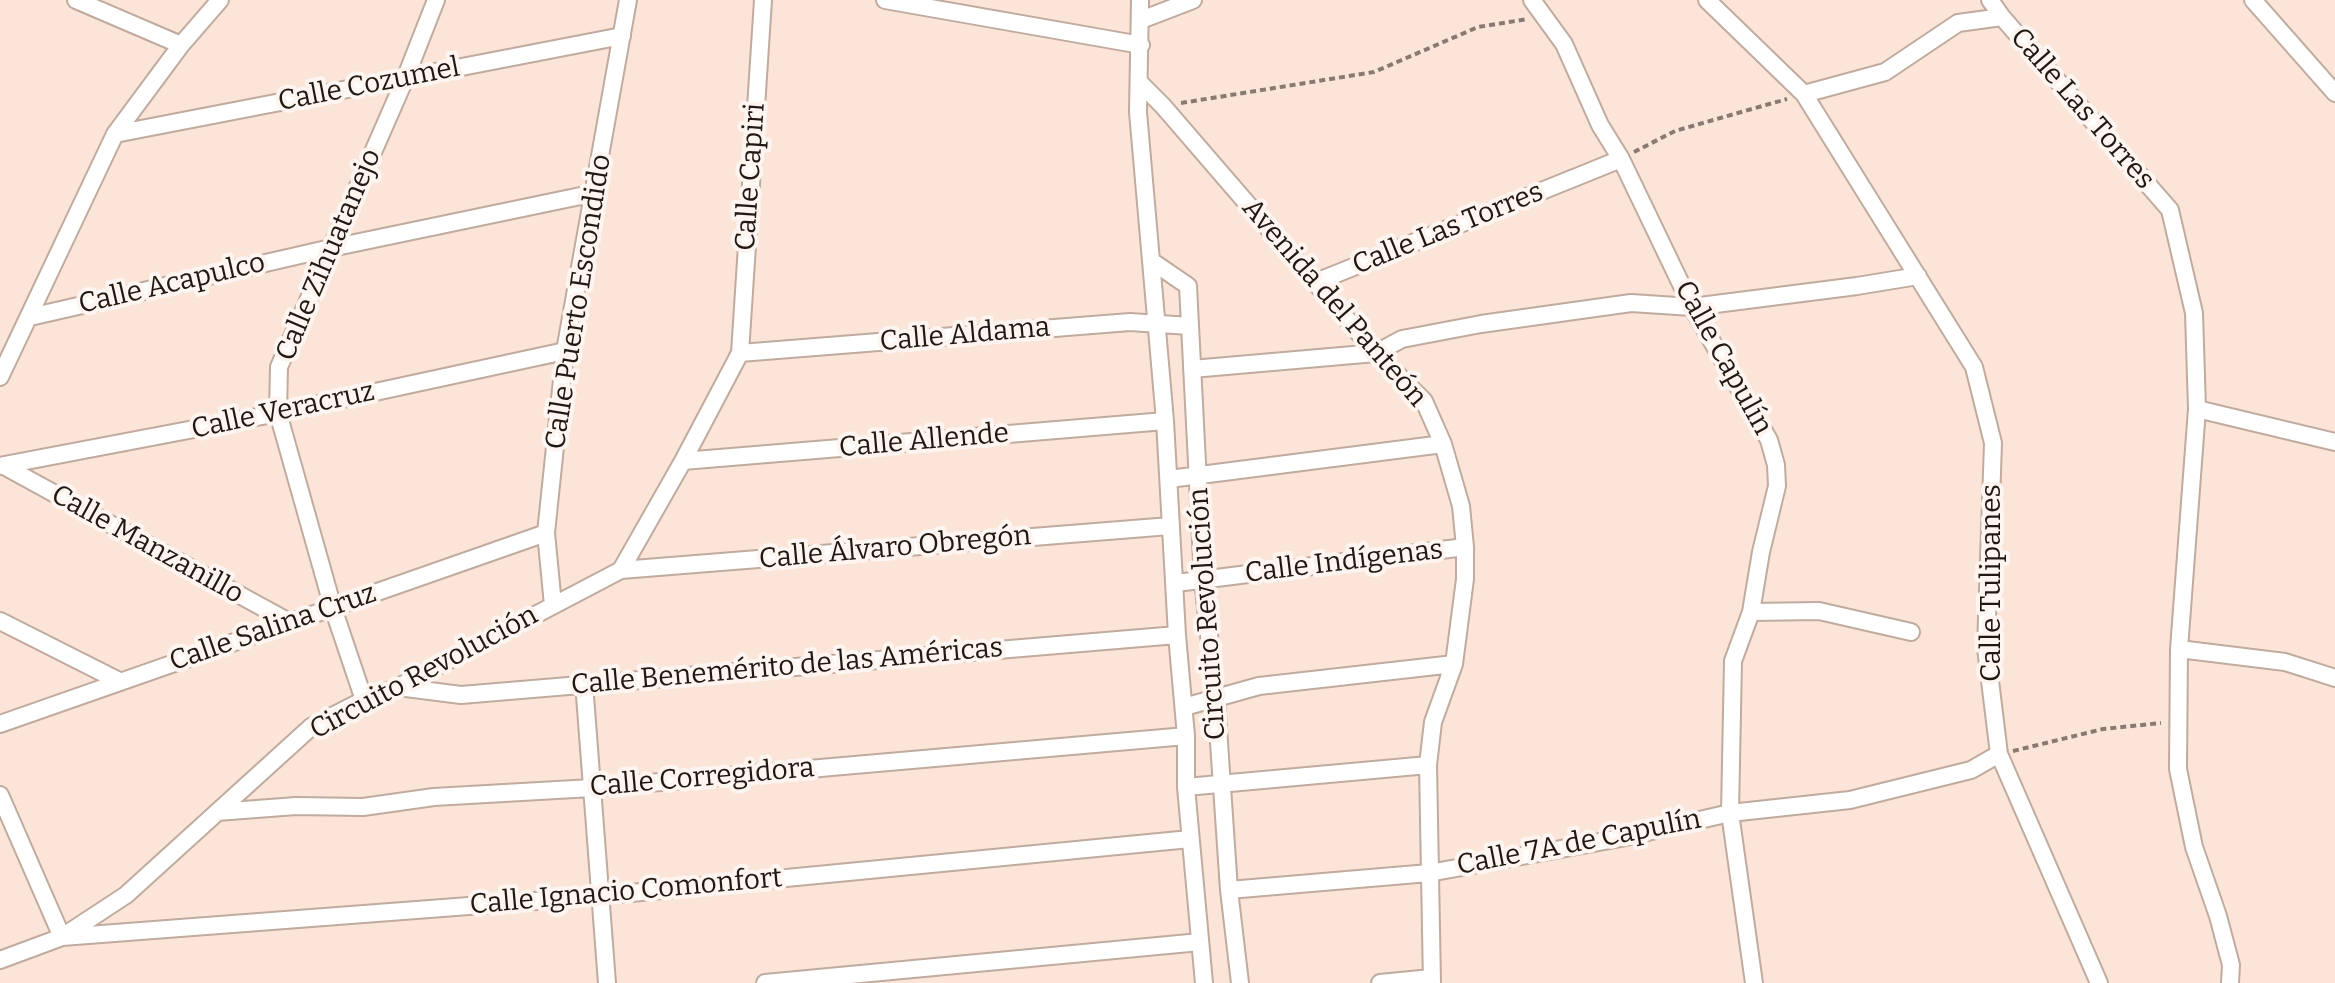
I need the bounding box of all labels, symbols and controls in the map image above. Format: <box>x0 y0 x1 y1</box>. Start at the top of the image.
street label: Calle Las Torres <box>2003 21 2161 197</box>
street label: Calle Cozumel <box>275 51 463 119</box>
street label: Calle Capiri <box>729 102 773 252</box>
street label: Calle Zihuatanejo <box>269 144 389 366</box>
street label: Calle Puerto Escondido <box>539 152 619 452</box>
street label: Calle Las Torres <box>1348 175 1548 283</box>
street label: Avenida del Panteón <box>1234 192 1434 414</box>
street label: Calle Acapulco <box>75 246 269 322</box>
street label: Calle Capulín <box>1667 275 1779 441</box>
street label: Calle Aldama <box>878 311 1052 359</box>
street label: Calle Veracruz <box>188 375 378 447</box>
street label: Calle Allende <box>838 417 1010 465</box>
street label: Calle Manzanillo <box>45 478 249 612</box>
street label: Calle Tulipanes <box>1975 484 2009 682</box>
street label: Circuito Revolución <box>1182 487 1234 741</box>
street label: Calle Álvaro Obregón <box>758 519 1032 577</box>
street label: Calle Indígenas <box>1243 533 1445 591</box>
street label: Calle Salina Cruz <box>165 577 381 679</box>
street label: Circuito Revolución <box>304 599 544 747</box>
street label: Calle Benemérito de las Américas <box>570 631 1004 703</box>
street label: Calle Corregidora <box>588 751 816 805</box>
street label: Calle 7A de Capulín <box>1454 803 1704 883</box>
street label: Calle Ignacio Comonfort <box>468 862 784 922</box>

